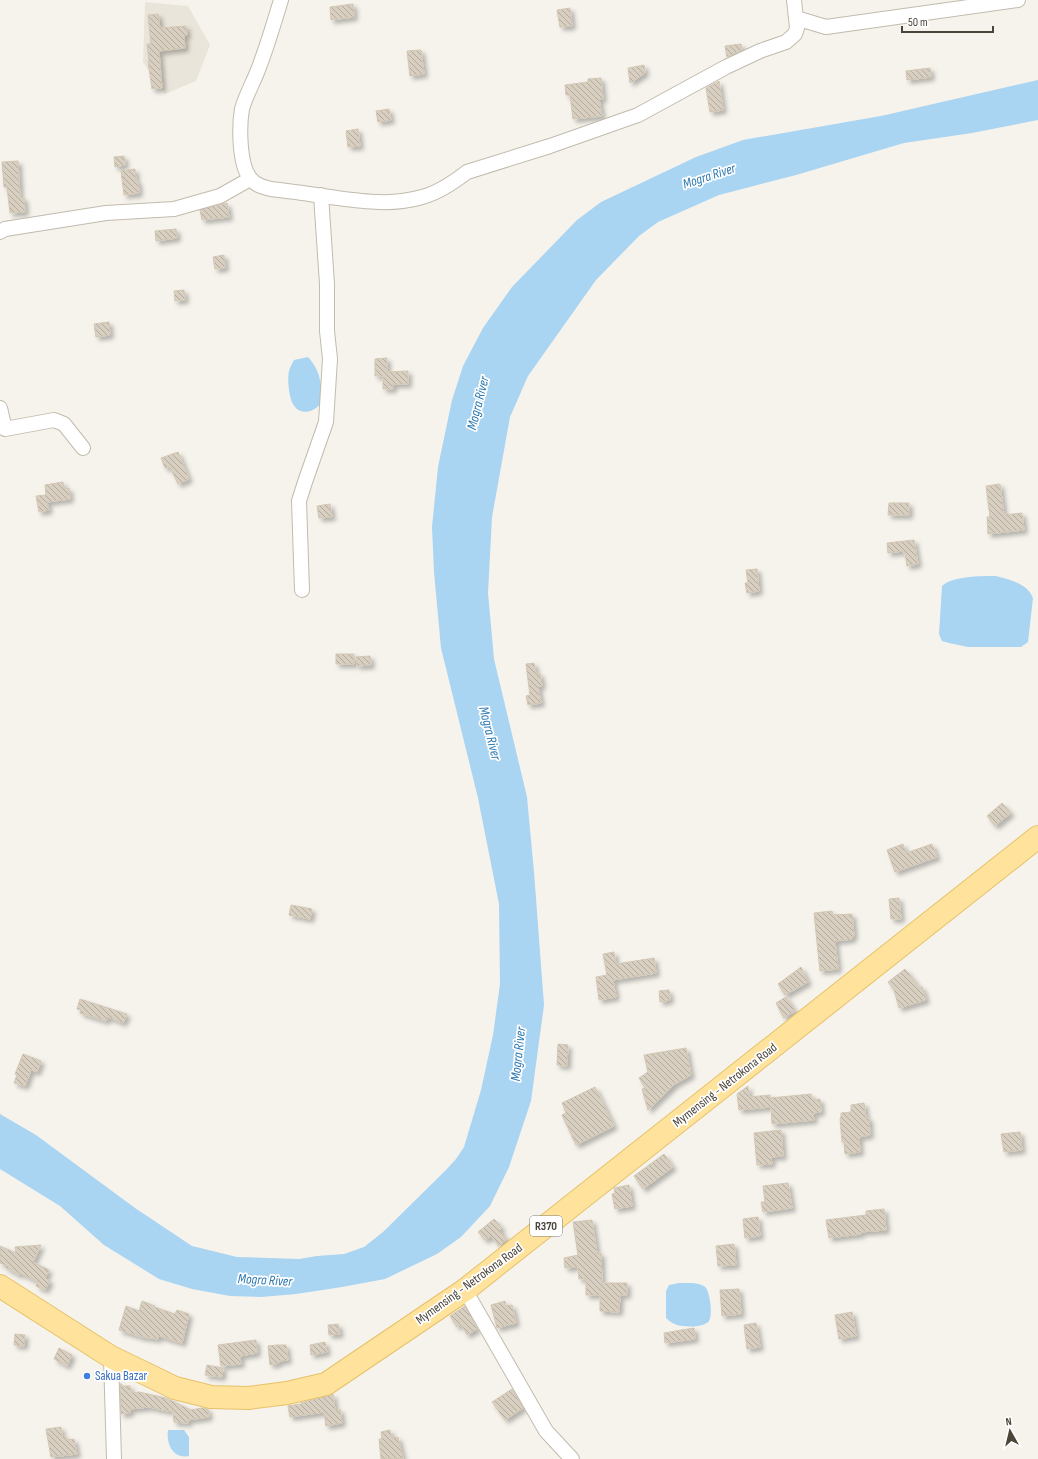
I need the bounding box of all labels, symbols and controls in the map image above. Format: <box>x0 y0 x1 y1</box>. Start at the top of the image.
scale bar <box>902 8 993 34</box>
text: 50 m <box>908 15 928 30</box>
water label: Mogra River <box>680 159 739 193</box>
water label: Mogra River <box>463 373 493 432</box>
water label: Mogra River <box>475 704 505 763</box>
water label: Mogra River <box>507 1025 529 1082</box>
street label: Mymensing - Netrokona Road <box>670 1039 780 1131</box>
road number: R370 <box>530 1216 562 1236</box>
street label: Mymensing - Netrokona Road <box>413 1240 525 1328</box>
water label: Mogra River <box>237 1270 294 1290</box>
place label: Sakua Bazar <box>95 1368 148 1384</box>
marker: Sakua Bazar <box>82 1371 92 1381</box>
north arrow <box>990 1411 1030 1451</box>
text: N <box>1005 1415 1013 1428</box>

